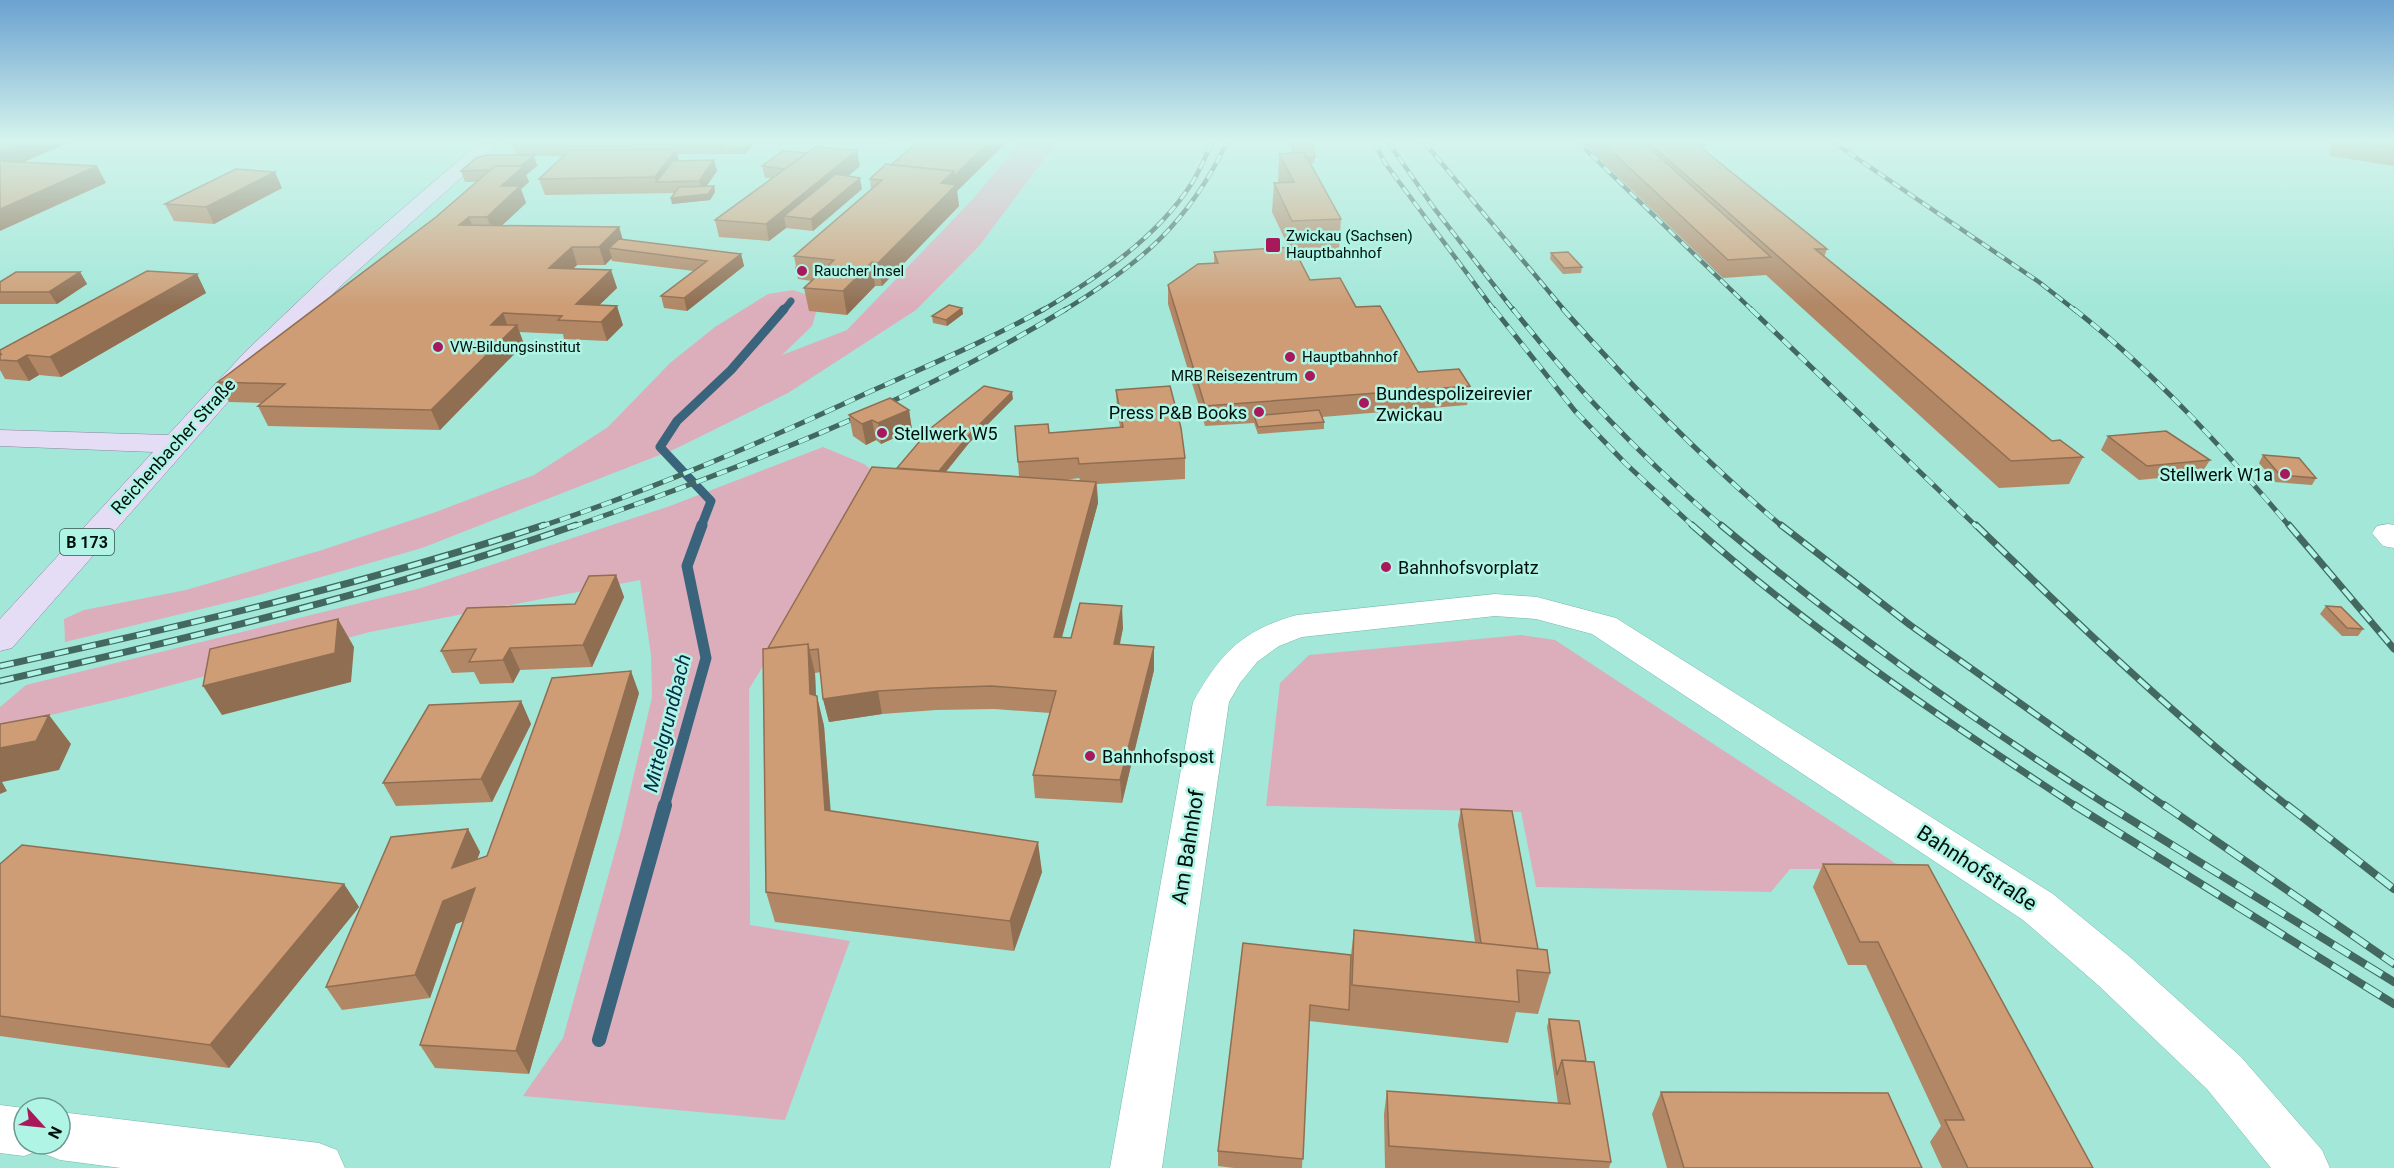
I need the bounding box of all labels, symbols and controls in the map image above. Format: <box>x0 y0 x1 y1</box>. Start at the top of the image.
place label: Zwickau (Sachsen) Hauptbahnhof <box>1286 227 1413 262</box>
marker: Zwickau (Sachsen) Hauptbahnhof <box>1264 236 1282 254</box>
place label: Raucher Insel <box>814 262 904 280</box>
marker: Raucher Insel <box>795 264 809 278</box>
place label: VW-Bildungsinstitut <box>450 338 581 356</box>
marker: VW-Bildungsinstitut <box>431 340 445 354</box>
place label: Hauptbahnhof <box>1302 348 1398 366</box>
marker: Hauptbahnhof <box>1283 350 1297 364</box>
place label: MRB Reisezentrum <box>1171 367 1298 385</box>
marker: MRB Reisezentrum <box>1303 369 1317 383</box>
street label: Reichenbacher Straße <box>106 374 240 518</box>
place label: Bundespolizeirevier Zwickau <box>1376 383 1532 425</box>
marker: Bundespolizeirevier Zwickau <box>1357 396 1371 410</box>
place label: Press P&B Books <box>1109 402 1247 423</box>
marker: Press P&B Books <box>1252 405 1266 419</box>
place label: Stellwerk W5 <box>894 423 998 444</box>
marker: Stellwerk W5 <box>875 426 889 440</box>
place label: Stellwerk W1a <box>2159 464 2273 485</box>
marker: Stellwerk W1a <box>2278 467 2292 481</box>
road number: B 173 <box>60 529 114 555</box>
place label: Bahnhofsvorplatz <box>1398 557 1539 578</box>
marker: Bahnhofsvorplatz <box>1379 560 1393 574</box>
water label: Mittelgrundbach <box>638 651 696 795</box>
place label: Bahnhofspost <box>1102 746 1214 767</box>
marker: Bahnhofspost <box>1083 749 1097 763</box>
street label: Am Bahnhof <box>1167 787 1209 906</box>
street label: Bahnhofstraße <box>1913 820 2041 916</box>
north arrow <box>12 1096 72 1156</box>
text: N <box>44 1123 66 1142</box>

